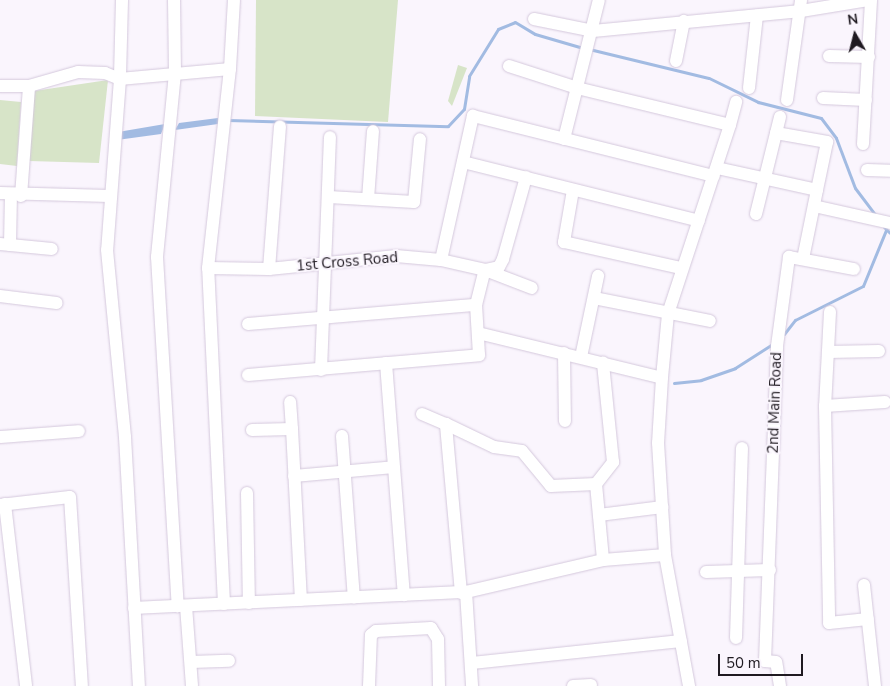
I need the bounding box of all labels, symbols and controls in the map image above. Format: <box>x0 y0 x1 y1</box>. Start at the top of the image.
north arrow <box>830 10 880 60</box>
text: N <box>846 10 859 30</box>
street label: 1st Cross Road <box>295 249 399 275</box>
street label: 2nd Main Road <box>764 352 786 454</box>
scale bar <box>720 644 805 676</box>
text: 50 m <box>726 653 761 673</box>

